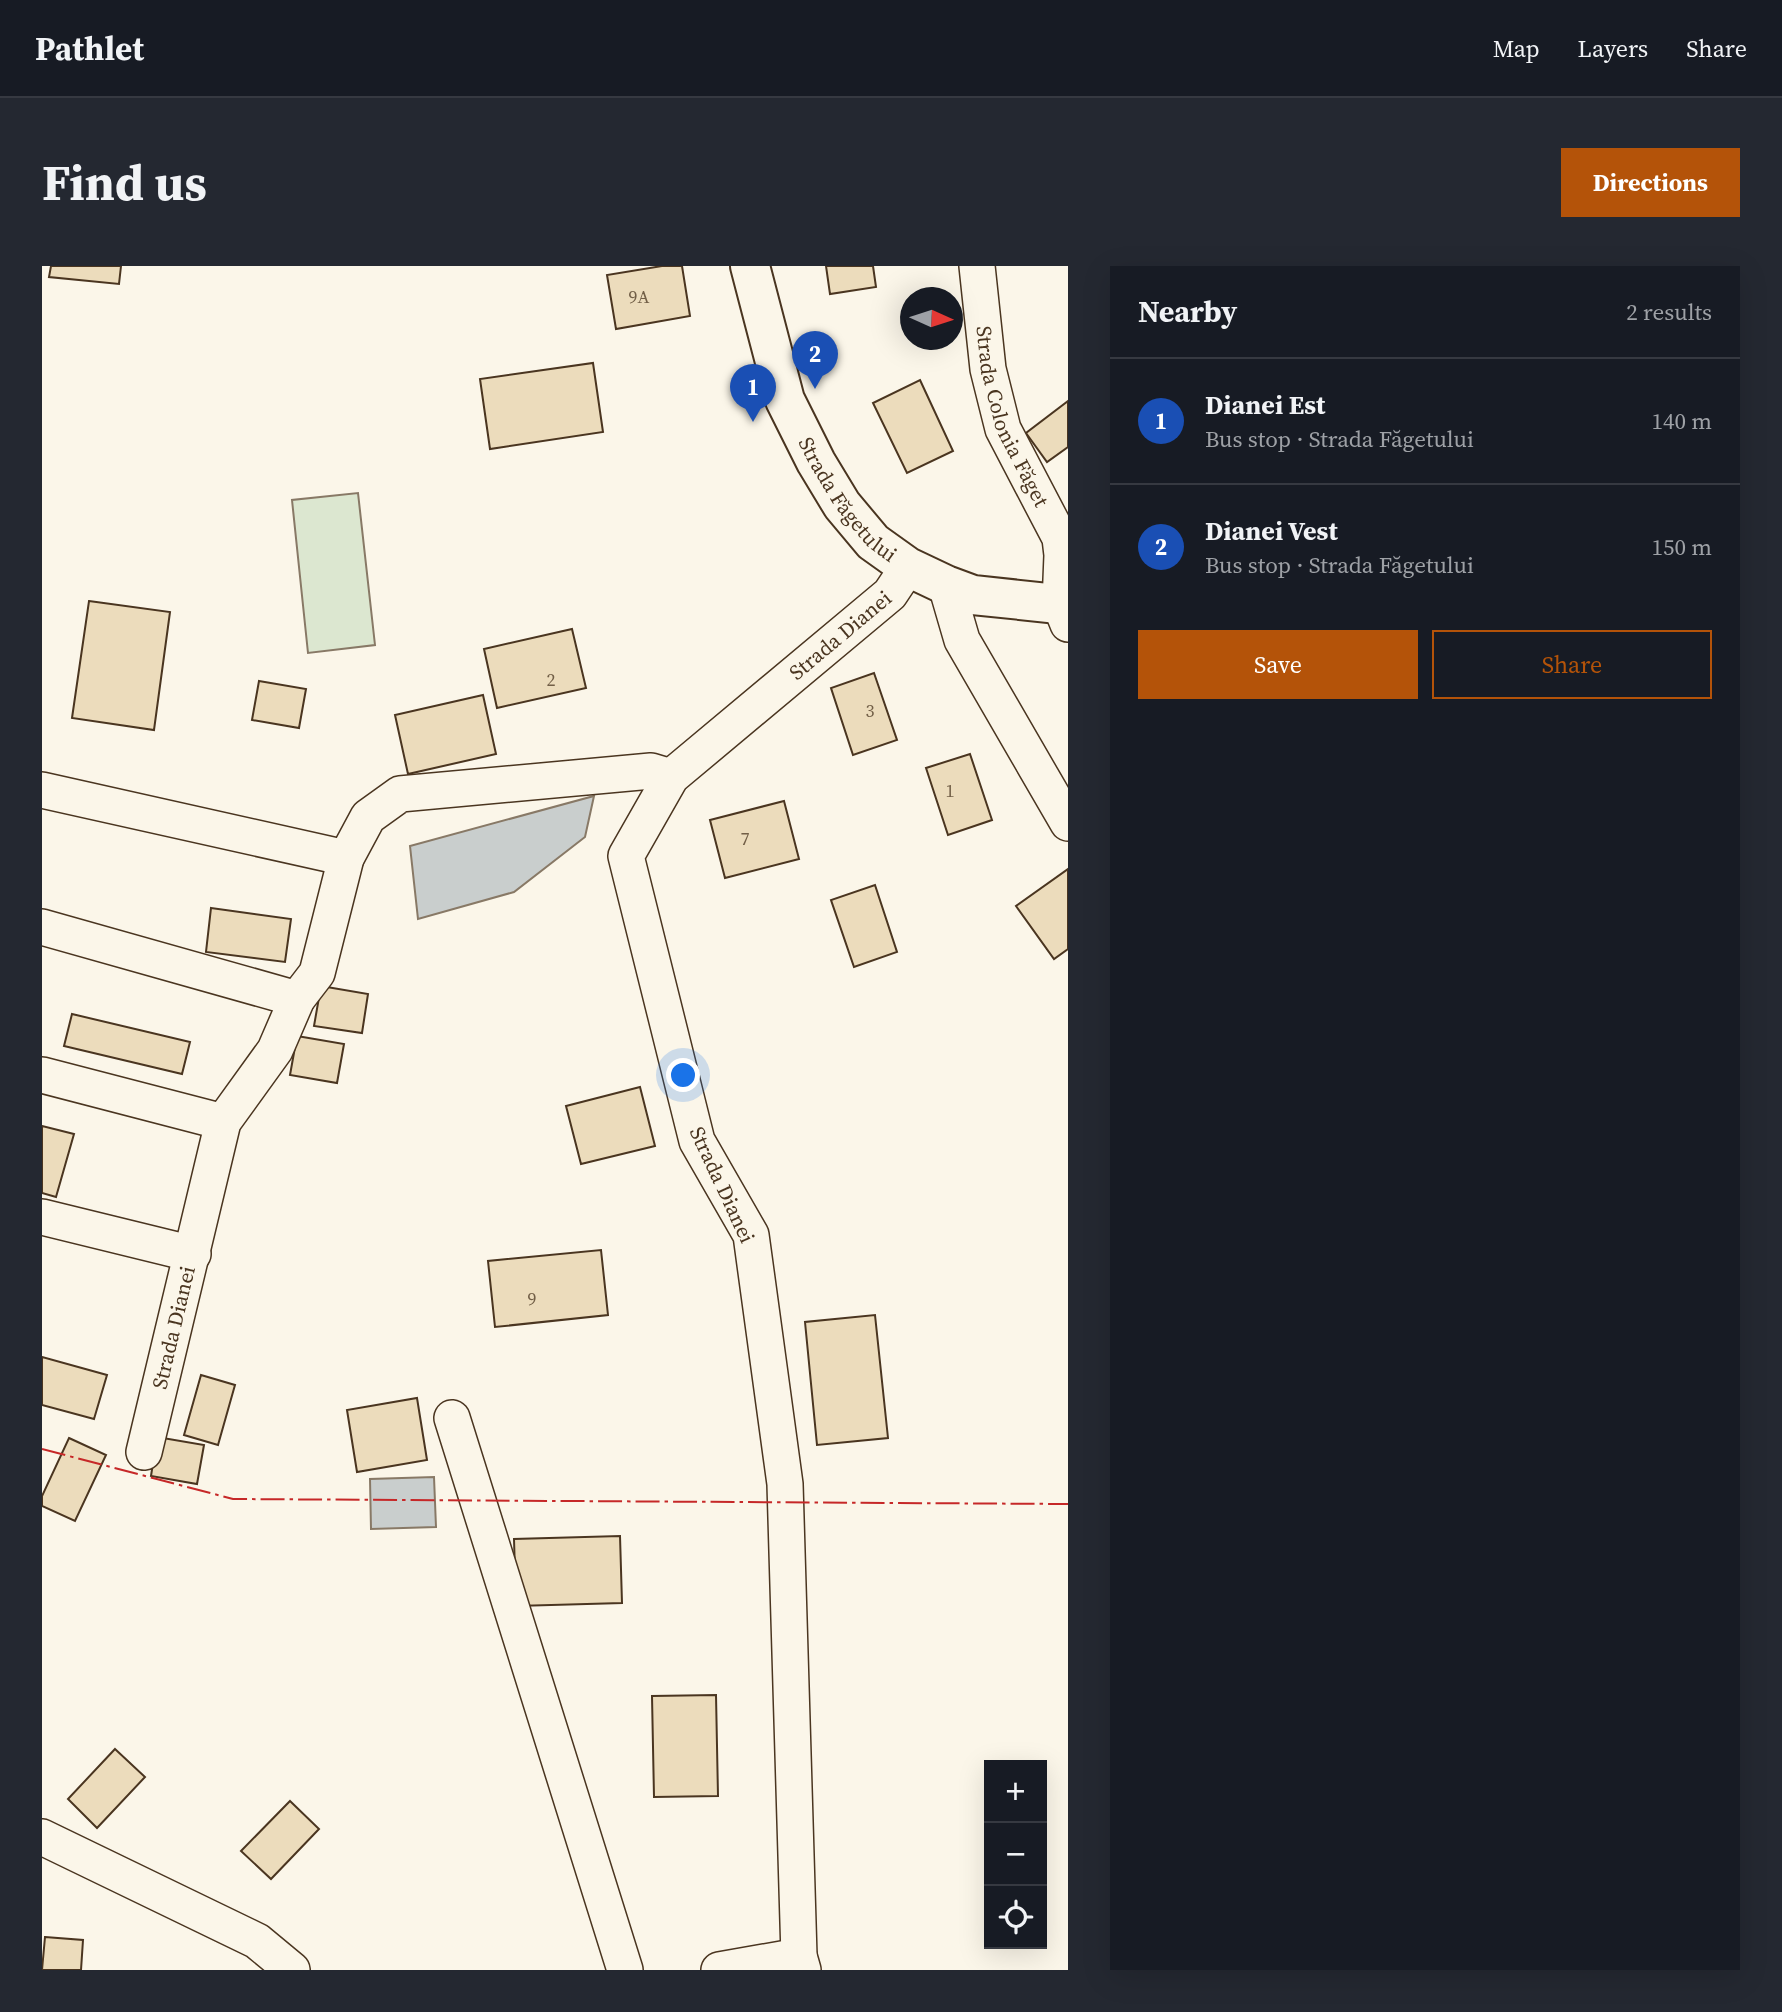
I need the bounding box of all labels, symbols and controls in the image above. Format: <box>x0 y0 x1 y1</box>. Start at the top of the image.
text: Pathlet <box>35 26 144 71</box>
text: Map <box>1493 32 1540 65</box>
text: Layers <box>1578 32 1648 65</box>
text: Share <box>1686 32 1747 65</box>
button: Directions <box>1561 148 1740 217</box>
text: Find us <box>42 149 207 216</box>
house number: 9A <box>629 284 650 309</box>
north arrow <box>900 287 963 350</box>
text: Nearby <box>1138 291 1237 332</box>
text: 2 results <box>1626 296 1712 328</box>
street label: Strada Colonia Făget <box>970 325 1056 512</box>
pin: 2 <box>792 331 838 389</box>
pin: 1 <box>730 364 776 422</box>
text: Dianei Est <box>1205 387 1325 423</box>
text: 1 <box>1155 405 1167 437</box>
text: 140 m <box>1651 405 1712 437</box>
text: Bus stop · Strada Făgetului <box>1205 423 1474 455</box>
street label: Strada Făgetului <box>792 432 903 569</box>
text: Dianei Vest <box>1205 513 1338 549</box>
text: 2 <box>1155 531 1167 563</box>
text: 150 m <box>1651 531 1712 563</box>
text: Bus stop · Strada Făgetului <box>1205 549 1474 581</box>
street label: Strada Dianei <box>783 584 898 686</box>
button: Save <box>1138 630 1418 699</box>
button: Share <box>1432 630 1712 699</box>
house number: 2 <box>547 667 556 692</box>
house number: 3 <box>866 698 875 723</box>
house number: 1 <box>946 778 955 803</box>
house number: 7 <box>741 826 750 851</box>
your location <box>666 1058 700 1092</box>
street label: Strada Dianei <box>683 1122 762 1248</box>
street label: Strada Dianei <box>145 1263 202 1392</box>
house number: 9 <box>528 1286 537 1311</box>
map controls <box>984 1760 1047 1949</box>
button: + <box>984 1760 1047 1823</box>
button: − <box>984 1823 1047 1886</box>
button: locate <box>984 1886 1047 1949</box>

